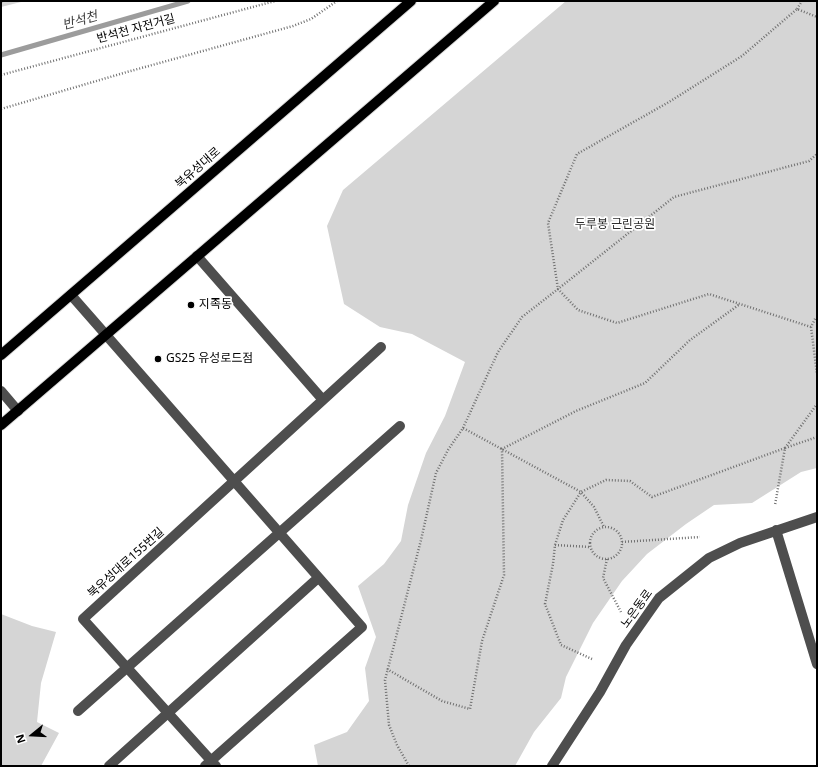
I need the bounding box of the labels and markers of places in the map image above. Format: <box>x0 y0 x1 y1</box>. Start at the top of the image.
place label: 지족동 <box>199 298 232 312</box>
marker: 지족동 <box>186 300 196 310</box>
place label: GS25 유성로드점 <box>166 352 253 366</box>
marker: GS25 유성로드점 <box>153 354 163 364</box>

